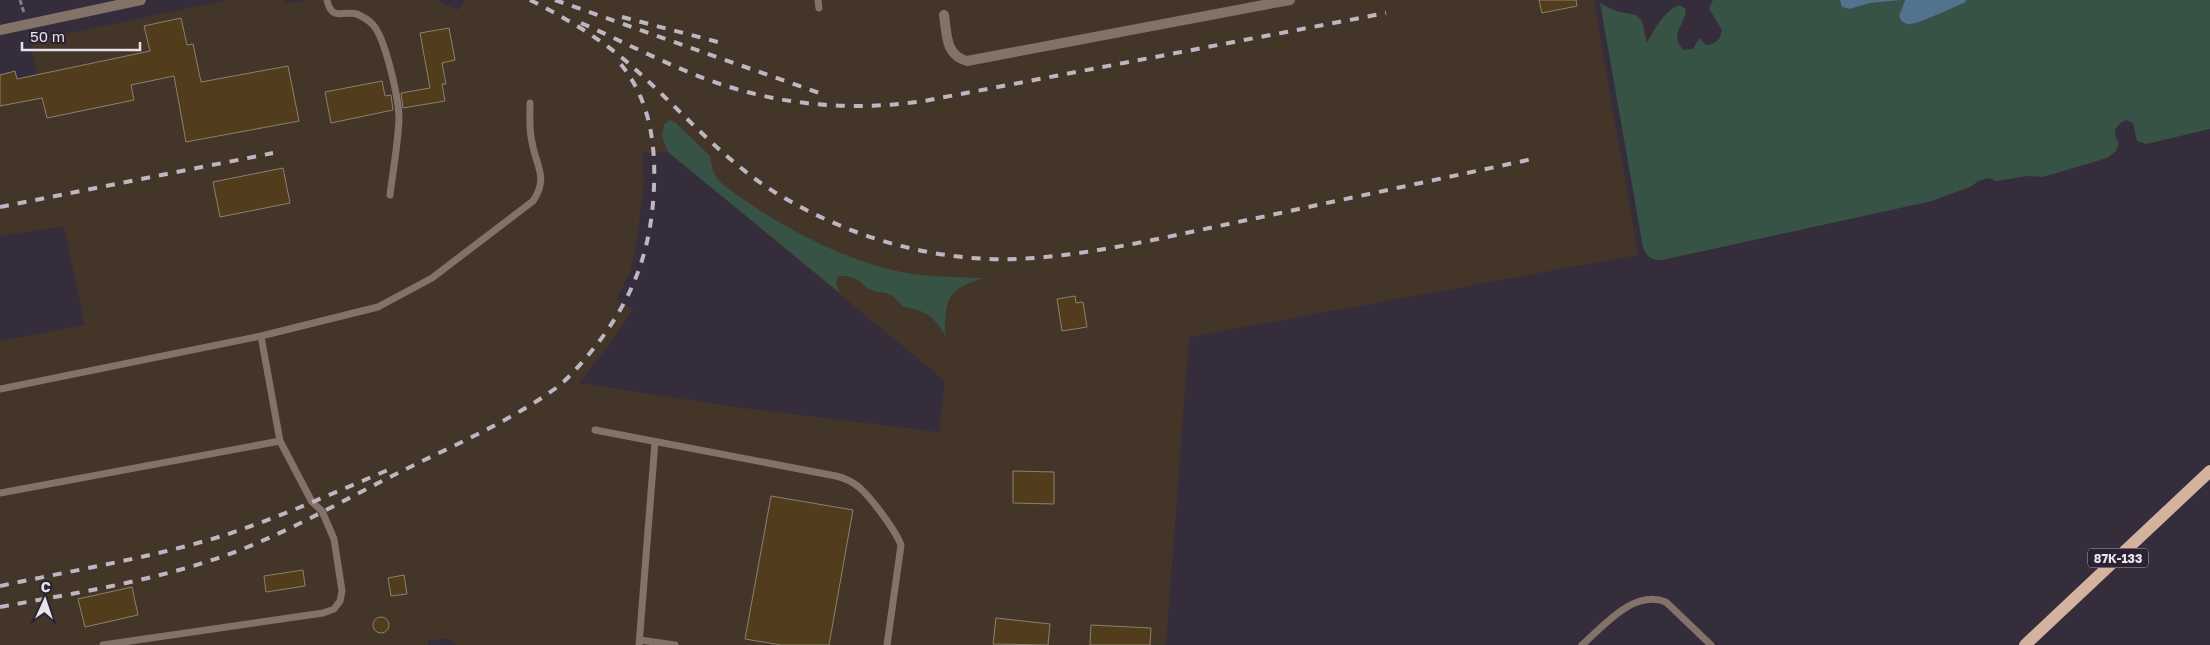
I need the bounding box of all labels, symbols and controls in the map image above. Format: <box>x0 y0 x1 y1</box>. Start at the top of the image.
scale bar <box>22 20 140 52</box>
text: 50 m <box>30 27 65 45</box>
road number: 87К-133 <box>2088 548 2148 568</box>
north arrow <box>20 575 70 625</box>
text: С <box>40 578 51 595</box>

